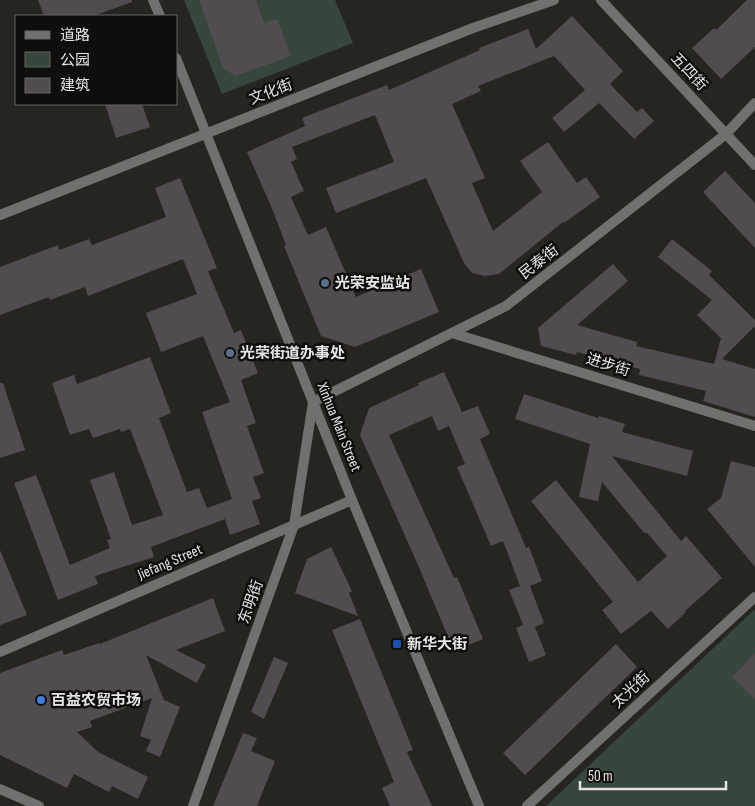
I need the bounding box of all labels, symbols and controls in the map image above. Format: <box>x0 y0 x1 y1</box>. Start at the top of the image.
legend <box>15 15 178 105</box>
text: 道路 <box>60 26 90 45</box>
street label: 五四街 <box>667 49 711 95</box>
text: 公园 <box>60 51 90 70</box>
street label: 文化街 <box>247 75 295 109</box>
text: 建筑 <box>60 76 90 95</box>
street label: 民泰街 <box>515 241 563 283</box>
place label: 光荣安监站 <box>335 274 410 293</box>
marker: 光荣安监站 <box>319 277 331 289</box>
place label: 光荣街道办事处 <box>240 344 345 363</box>
marker: 光荣街道办事处 <box>224 347 236 359</box>
street label: 进步街 <box>584 349 632 381</box>
street label: Xinhua Main Street <box>312 379 366 475</box>
street label: Jiefang Street <box>134 540 206 584</box>
street label: 东明街 <box>234 578 268 626</box>
place label: 新华大街 <box>407 635 467 654</box>
marker: 新华大街 <box>391 638 403 650</box>
street label: 太光街 <box>608 668 654 712</box>
place label: 百益农贸市场 <box>51 691 141 710</box>
marker: 百益农贸市场 <box>35 694 47 706</box>
scale bar <box>580 758 726 790</box>
text: 50 m <box>588 767 613 786</box>

